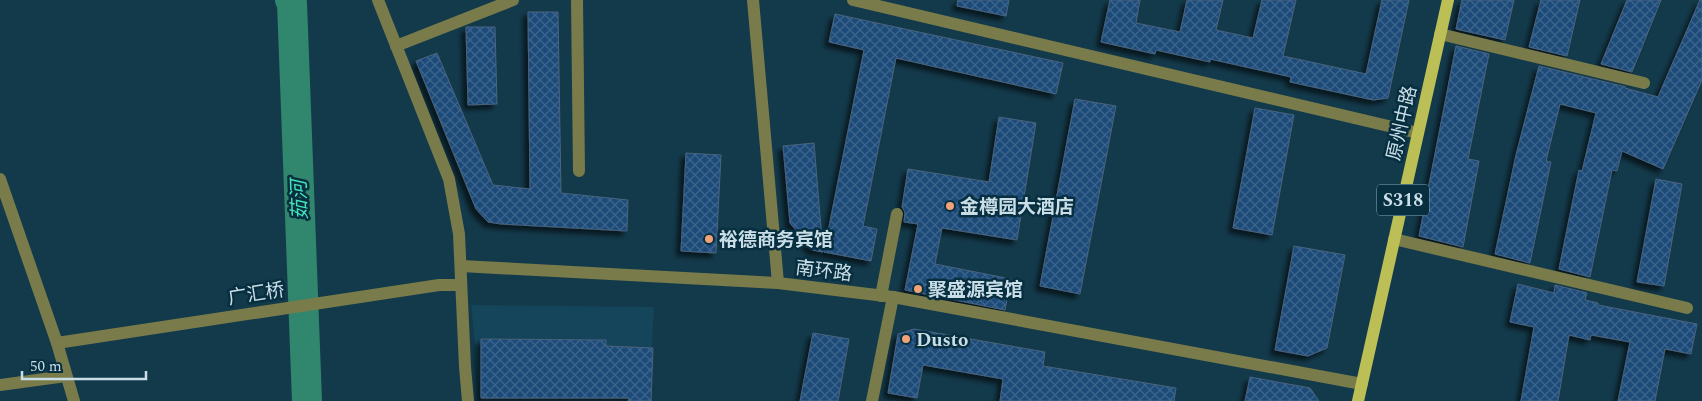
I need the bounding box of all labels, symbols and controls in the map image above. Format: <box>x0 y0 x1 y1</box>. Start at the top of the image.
street label: 原州中路 <box>1380 83 1425 164</box>
water label: 茹河 <box>284 175 316 220</box>
road number: S318 <box>1377 184 1429 216</box>
place label: 金樽园大酒店 <box>960 193 1074 222</box>
marker: 金樽园大酒店 <box>944 200 956 212</box>
place label: 裕德商务宾馆 <box>719 226 833 255</box>
marker: 裕德商务宾馆 <box>703 233 715 245</box>
street label: 南环路 <box>794 254 854 289</box>
street label: 广汇桥 <box>226 276 287 313</box>
place label: 聚盛源宾馆 <box>928 276 1023 305</box>
marker: 聚盛源宾馆 <box>912 283 924 295</box>
place label: Dusto <box>916 326 968 355</box>
marker: Dusto <box>900 333 912 345</box>
scale bar <box>22 348 146 380</box>
text: 50 m <box>30 355 62 378</box>

